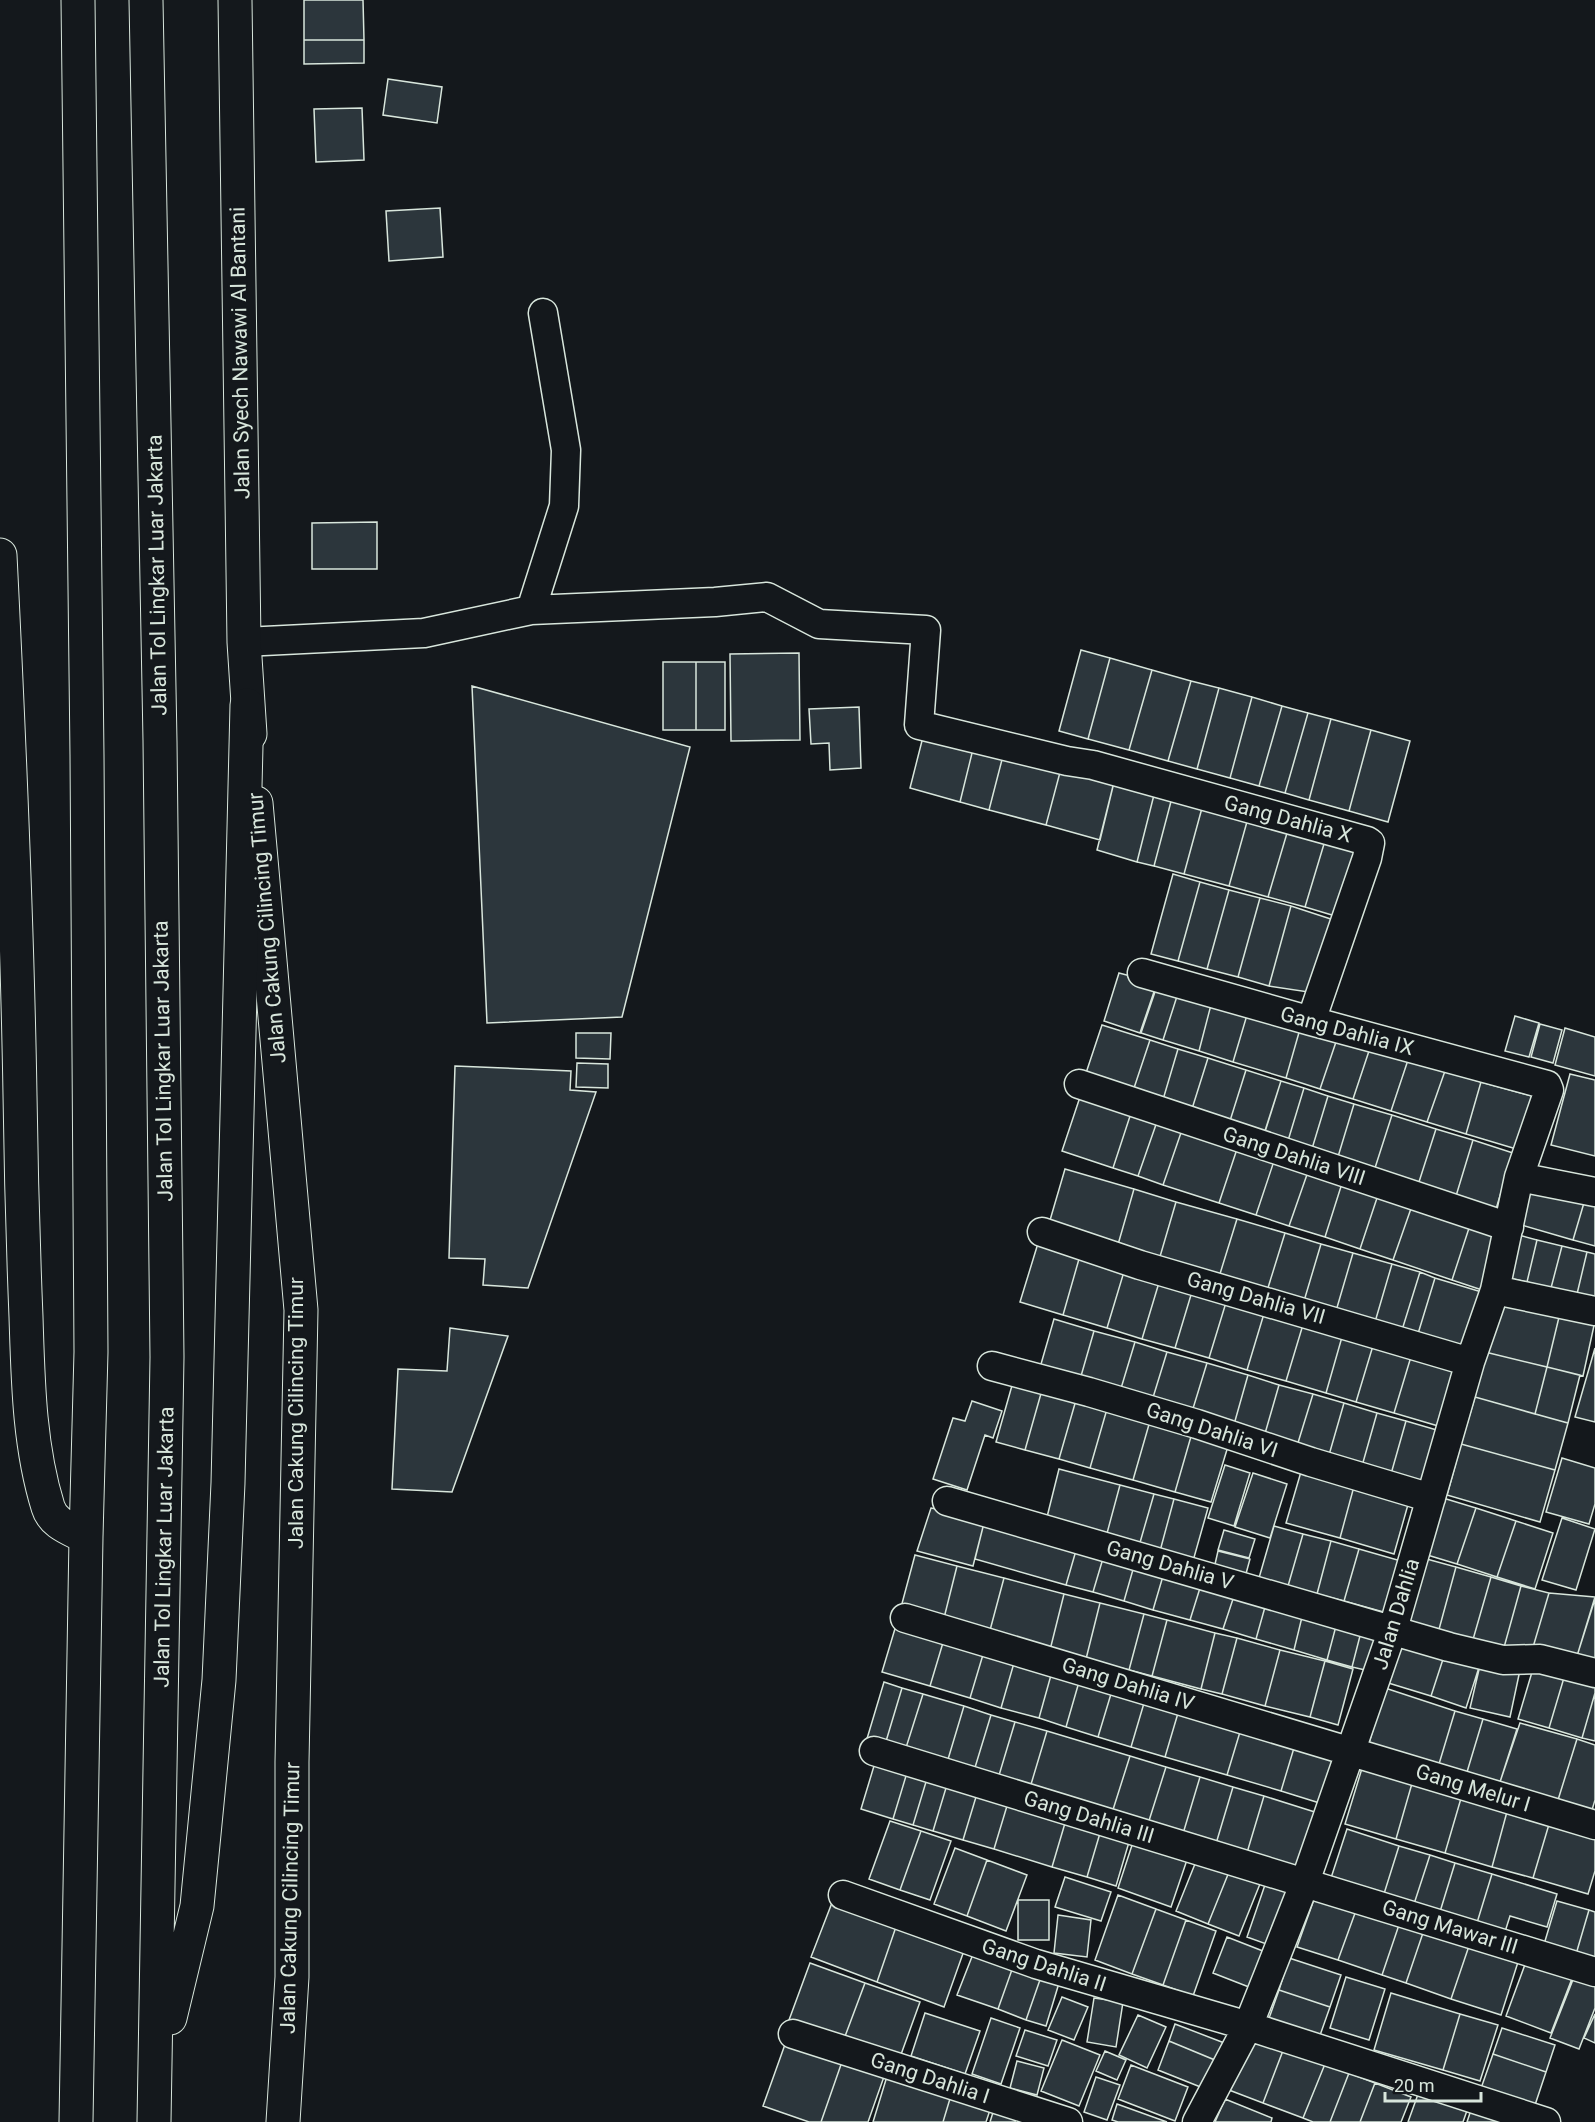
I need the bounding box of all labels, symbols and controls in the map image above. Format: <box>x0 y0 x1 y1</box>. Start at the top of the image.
street label: Jalan Syech Nawawi Al Bantani <box>225 207 255 499</box>
street label: Jalan Tol Lingkar Luar Jakarta <box>143 434 171 716</box>
street label: Gang Dahlia X <box>1222 790 1354 848</box>
street label: Jalan Cakung Cilincing Timur <box>243 792 291 1064</box>
street label: Jalan Tol Lingkar Luar Jakarta <box>149 920 177 1202</box>
street label: Gang Dahlia IX <box>1278 1002 1416 1060</box>
street label: Gang Dahlia VIII <box>1220 1122 1368 1190</box>
street label: Gang Dahlia VII <box>1184 1267 1328 1329</box>
street label: Jalan Cakung Cilincing Timur <box>284 1277 308 1549</box>
street label: Gang Dahlia VI <box>1143 1397 1281 1463</box>
street label: Jalan Tol Lingkar Luar Jakarta <box>150 1406 178 1688</box>
street label: Gang Dahlia V <box>1104 1535 1237 1595</box>
street label: Jalan Dahlia <box>1368 1556 1424 1672</box>
street label: Gang Dahlia IV <box>1059 1652 1198 1716</box>
street label: Gang Melur I <box>1413 1759 1533 1817</box>
street label: Jalan Cakung Cilincing Timur <box>276 1762 304 2034</box>
street label: Gang Dahlia III <box>1021 1786 1157 1848</box>
street label: Gang Mawar III <box>1379 1895 1521 1959</box>
street label: Gang Dahlia II <box>979 1934 1109 1996</box>
street label: Gang Dahlia I <box>867 2047 993 2109</box>
scale bar <box>1385 2065 1481 2103</box>
text: 20 m <box>1394 2075 1434 2096</box>

